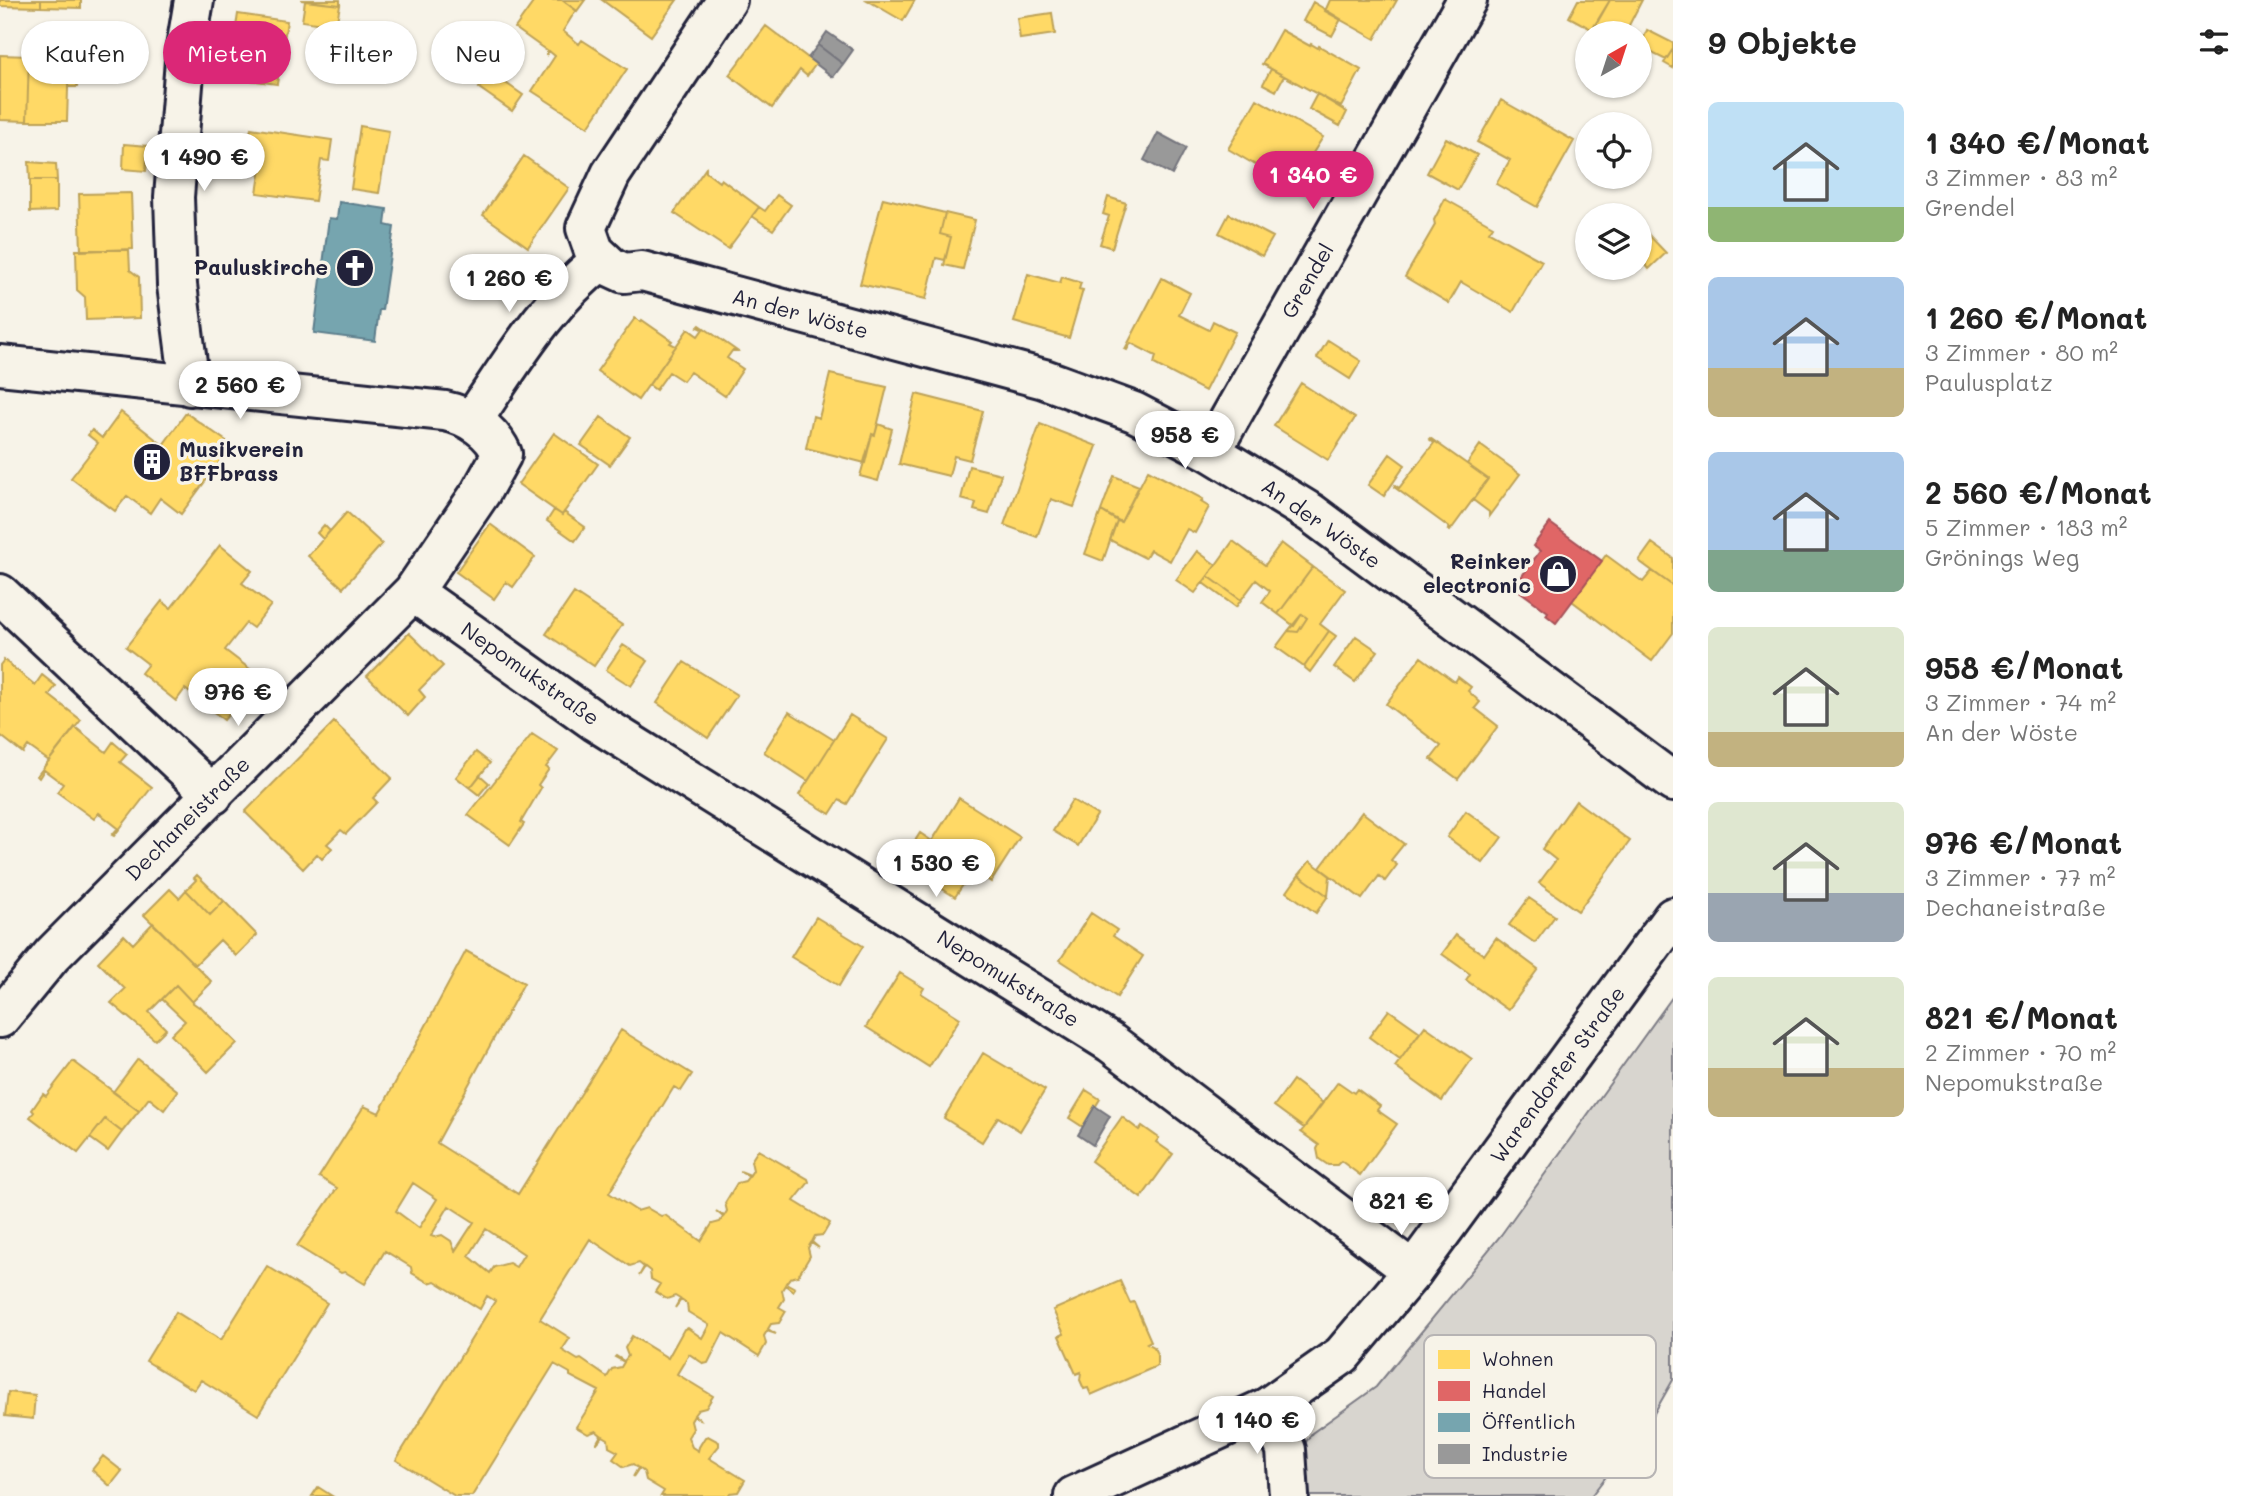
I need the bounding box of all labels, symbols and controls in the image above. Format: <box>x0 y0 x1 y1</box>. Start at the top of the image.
chip: Kaufen <box>21 21 149 84</box>
chip: Mieten <box>163 21 291 84</box>
chip: Filter <box>305 21 417 84</box>
chip: Neu <box>431 21 525 84</box>
north arrow <box>1575 21 1652 98</box>
map controls <box>1575 21 1652 280</box>
text: 9 Objekte <box>1708 22 1857 62</box>
icon: filters <box>2195 23 2233 61</box>
button: locate <box>1575 112 1652 189</box>
text: 1 340 €/Monat <box>1925 122 2150 162</box>
icon: home <box>1764 130 1848 214</box>
pin: 1 490 € <box>139 134 269 193</box>
text: 1 490 € <box>160 141 248 171</box>
pin: 1 340 € <box>1248 152 1378 211</box>
text: 1 340 € <box>1269 159 1357 189</box>
text: 3 Zimmer · 83 m² <box>1925 162 2117 192</box>
text: Grendel <box>1925 192 2015 222</box>
button: layers <box>1575 203 1652 280</box>
street label: Grendel <box>1274 238 1339 323</box>
church icon: Pauluskirche <box>334 247 376 289</box>
place label: Pauluskirche <box>194 253 328 280</box>
pin: 1 260 € <box>444 254 574 314</box>
text: 1 260 € <box>466 262 552 292</box>
street label: An der Wöste <box>729 281 871 344</box>
text: 1 260 €/Monat <box>1925 297 2147 337</box>
icon: home <box>1764 305 1848 389</box>
text: 3 Zimmer · 80 m² <box>1925 337 2118 367</box>
pin: 2 560 € <box>175 362 305 421</box>
text: Paulusplatz <box>1925 367 2053 397</box>
text: 2 560 € <box>195 369 285 399</box>
pin: 958 € <box>1136 412 1234 471</box>
text: 958 € <box>1151 419 1219 449</box>
place label: Musikverein BFFbrass <box>179 435 304 486</box>
building icon: Musikverein BFFbrass <box>131 441 173 483</box>
street label: An der Wöste <box>1257 472 1387 574</box>
text: 2 560 €/Monat <box>1925 472 2152 512</box>
icon: home <box>1764 480 1848 564</box>
text: 5 Zimmer · 183 m² <box>1925 512 2128 542</box>
text: Grönings Weg <box>1925 542 2079 572</box>
place label: Reinker electronic <box>1423 547 1531 598</box>
shop icon: Reinker electronic <box>1537 553 1579 595</box>
street label: Nepomukstraße <box>456 615 605 730</box>
text: 958 €/Monat <box>1925 647 2123 687</box>
icon: home <box>1764 655 1848 739</box>
pin: 976 € <box>189 668 287 728</box>
text: 976 € <box>204 676 272 706</box>
text: 3 Zimmer · 74 m² <box>1925 687 2116 717</box>
text: An der Wöste <box>1925 717 2078 747</box>
street label: Dechaneistraße <box>119 750 255 886</box>
text: 976 €/Monat <box>1925 822 2122 862</box>
icon: home <box>1764 830 1848 914</box>
pin: 1 530 € <box>871 839 1001 899</box>
text: 1 530 € <box>892 847 980 877</box>
text: 3 Zimmer · 77 m² <box>1925 862 2116 892</box>
text: Dechaneistraße <box>1925 892 2106 922</box>
street label: Nepomukstraße <box>933 923 1085 1032</box>
street label: Warendorfer Straße <box>1483 980 1630 1168</box>
text: 821 €/Monat <box>1925 997 2118 1037</box>
icon: home <box>1764 1005 1848 1089</box>
text: 2 Zimmer · 70 m² <box>1925 1037 2116 1067</box>
text: Nepomukstraße <box>1925 1067 2103 1097</box>
pin: 821 € <box>1352 1178 1450 1237</box>
text: 821 € <box>1369 1185 1433 1215</box>
legend <box>1424 1335 1656 1478</box>
text: Wohnen <box>1482 1346 1553 1371</box>
text: Handel <box>1482 1378 1547 1403</box>
pin: 1 140 € <box>1192 1396 1322 1456</box>
text: 1 140 € <box>1215 1404 1299 1434</box>
text: Öffentlich <box>1482 1409 1575 1434</box>
text: Industrie <box>1482 1441 1568 1466</box>

